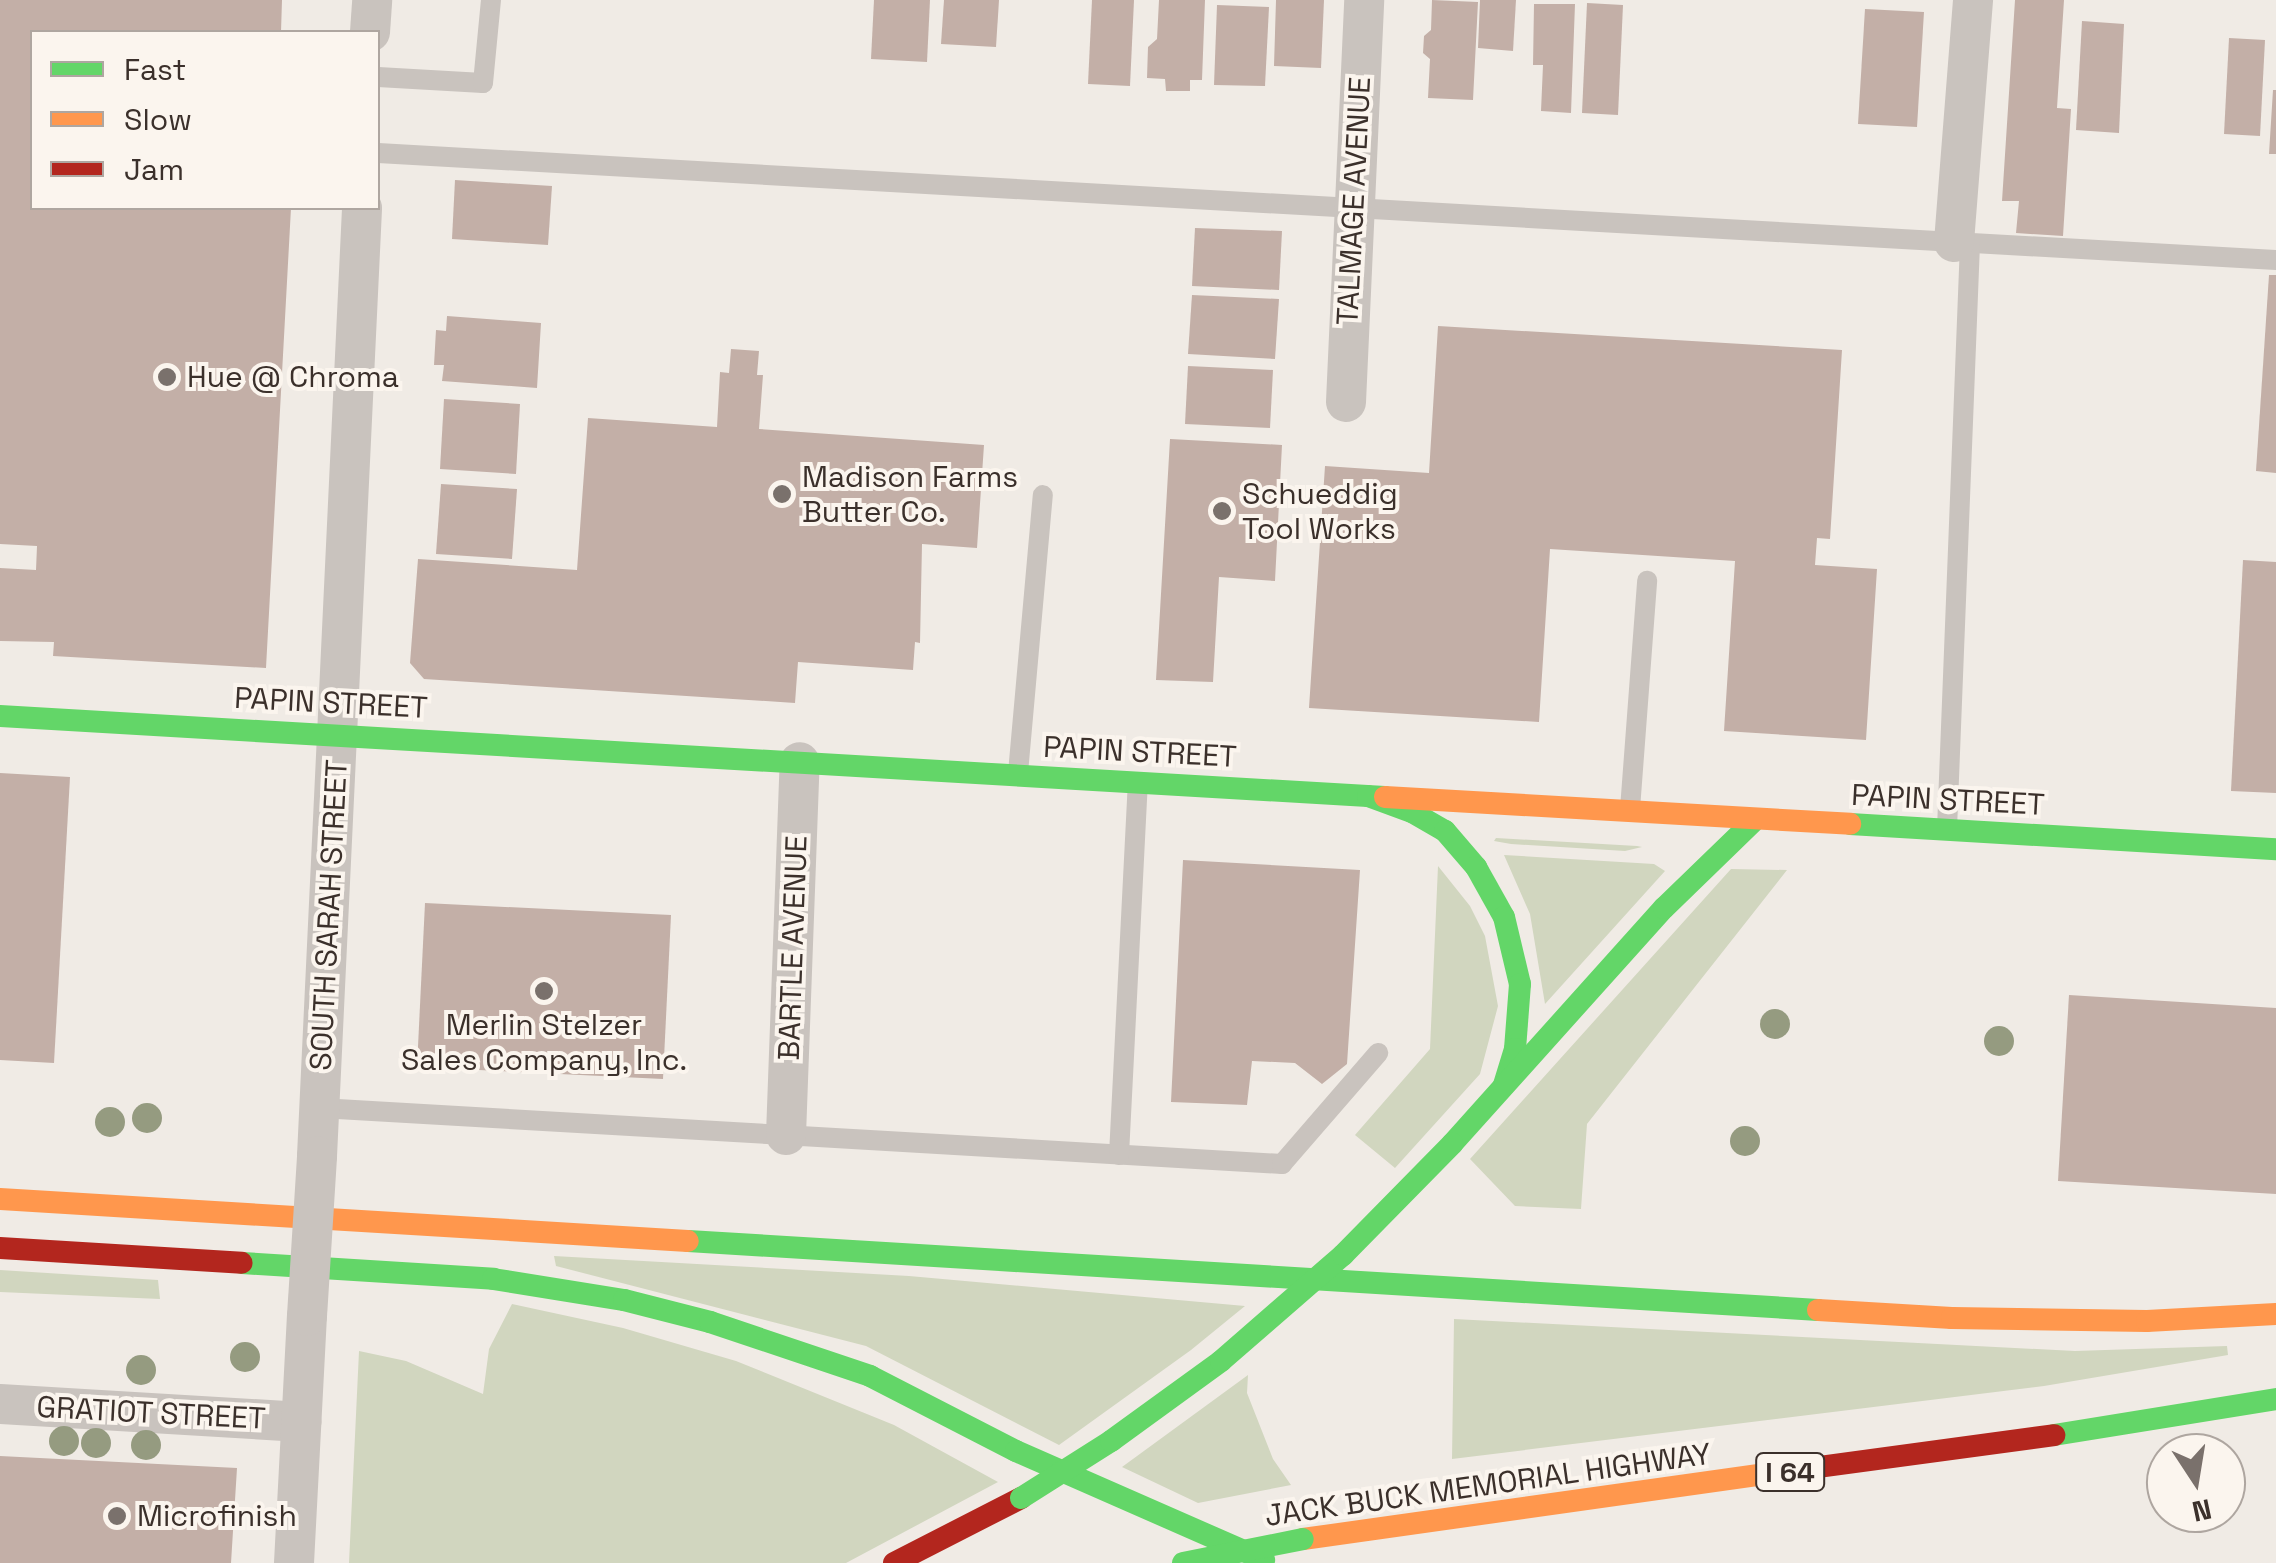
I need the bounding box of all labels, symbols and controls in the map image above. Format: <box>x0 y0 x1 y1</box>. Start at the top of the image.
legend <box>30 30 380 210</box>
text: Fast <box>124 50 186 89</box>
street label: TALMAGE AVENUE <box>1330 76 1378 326</box>
text: Slow <box>124 100 192 139</box>
text: Jam <box>124 150 184 189</box>
place label: Hue @ Chroma <box>187 359 399 395</box>
marker: Hue @ Chroma <box>156 366 178 388</box>
place label: Madison Farms Butter Co. <box>802 459 1018 530</box>
place label: Schueddig Tool Works <box>1242 476 1398 546</box>
marker: Madison Farms Butter Co. <box>771 483 793 505</box>
marker: Schueddig Tool Works <box>1211 500 1233 522</box>
street label: PAPIN STREET <box>233 680 429 726</box>
street label: PAPIN STREET <box>1042 729 1238 775</box>
street label: SOUTH SARAH STREET <box>303 759 355 1071</box>
street label: PAPIN STREET <box>1850 777 2046 823</box>
street label: BARTLE AVENUE <box>771 835 815 1061</box>
marker: Merlin Stelzer Sales Company, Inc. <box>533 980 555 1002</box>
place label: Merlin Stelzer Sales Company, Inc. <box>400 1007 688 1078</box>
street label: GRATIOT STREET <box>35 1389 267 1437</box>
north arrow <box>2146 1433 2246 1533</box>
street label: JACK BUCK MEMORIAL HIGHWAY <box>1262 1436 1714 1534</box>
road number: I 64 <box>1755 1449 1825 1495</box>
text: N <box>2189 1491 2215 1530</box>
place label: Microfinish <box>137 1498 297 1534</box>
marker: Microfinish <box>106 1505 128 1527</box>

